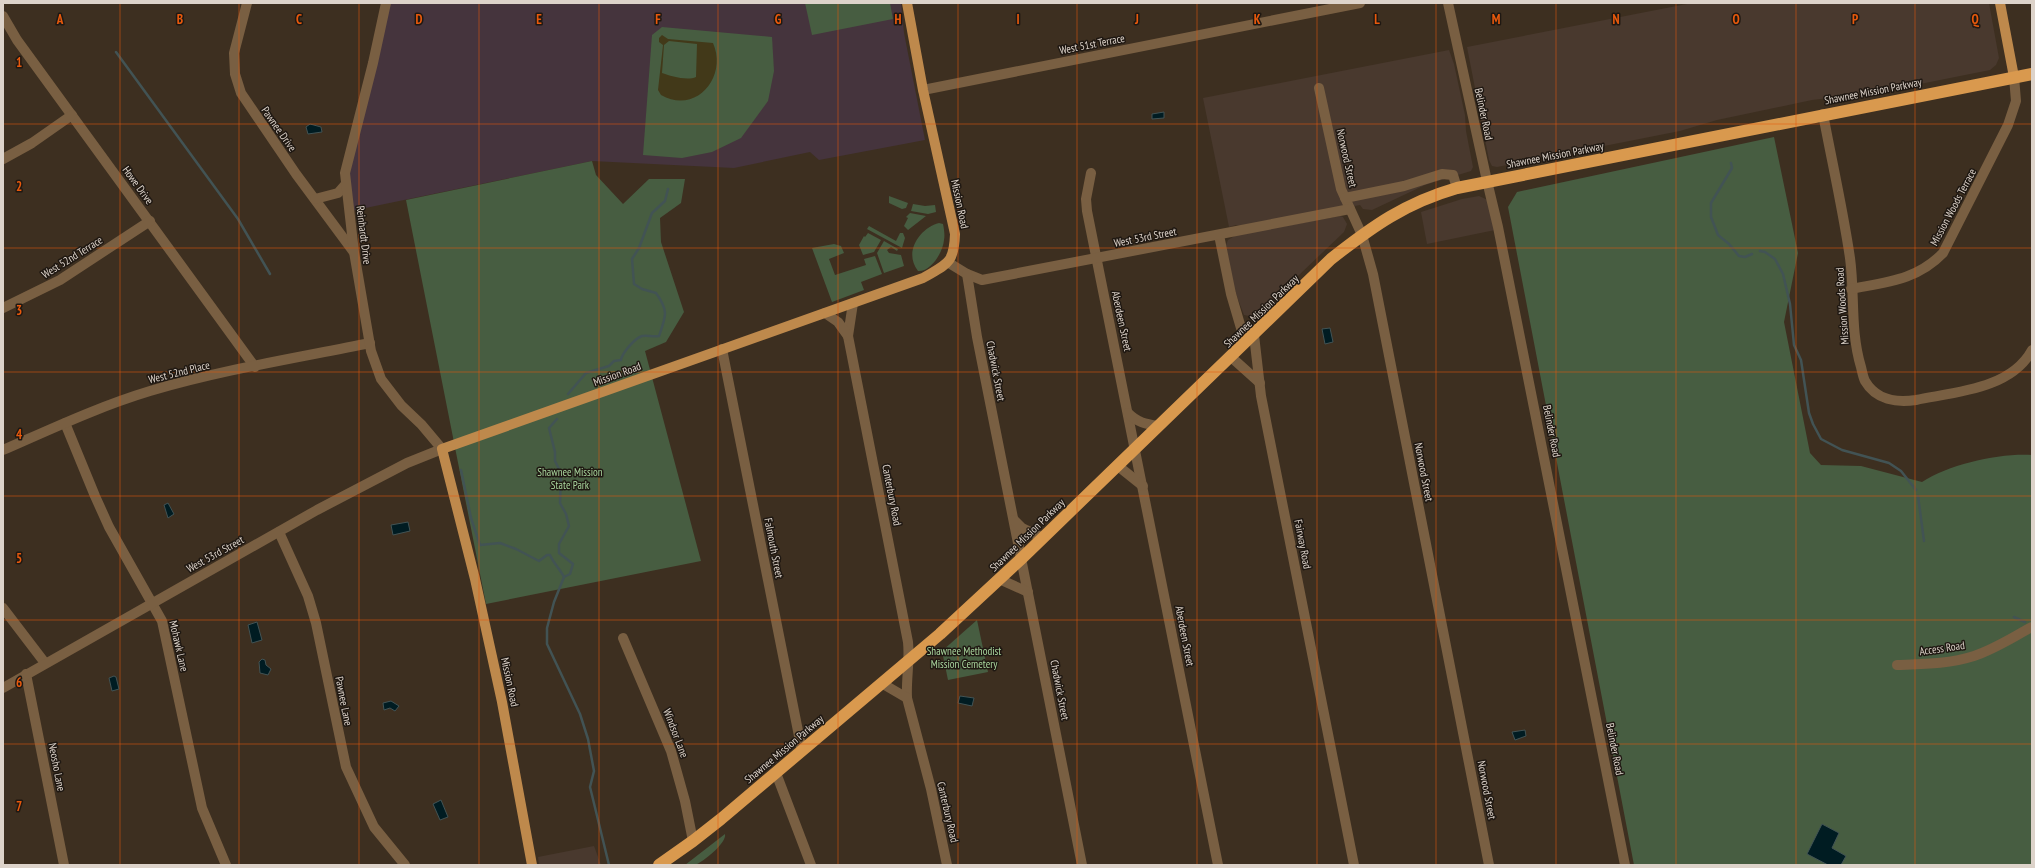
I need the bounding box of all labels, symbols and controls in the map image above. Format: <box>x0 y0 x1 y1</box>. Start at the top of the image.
text: A <box>56 11 64 28</box>
text: B <box>177 11 183 28</box>
text: C <box>296 11 302 28</box>
text: D <box>416 11 423 28</box>
text: E <box>536 11 542 28</box>
text: F <box>655 11 661 28</box>
text: G <box>775 11 782 28</box>
text: H <box>895 11 902 28</box>
text: I <box>1016 11 1020 28</box>
text: J <box>1134 11 1139 28</box>
text: K <box>1254 11 1261 28</box>
text: L <box>1374 11 1380 28</box>
text: M <box>1492 11 1501 28</box>
text: N <box>1612 11 1620 28</box>
text: O <box>1732 11 1740 28</box>
text: P <box>1852 11 1858 28</box>
text: Q <box>1971 11 1979 28</box>
street label: West 51st Terrace <box>1058 31 1126 57</box>
text: 1 <box>16 54 22 71</box>
street label: Shawnee Mission Parkway <box>1823 75 1924 107</box>
street label: Belinder Road <box>1472 87 1496 142</box>
street label: Pawnee Drive <box>258 104 300 155</box>
street label: Norwood Street <box>1333 127 1361 189</box>
street label: Shawnee Mission Parkway <box>1505 139 1606 171</box>
street label: Howe Drive <box>119 163 157 207</box>
street label: Mission Woods Terrace <box>1927 166 1979 248</box>
text: 2 <box>16 178 22 195</box>
street label: Mission Road <box>948 178 972 230</box>
street label: Reinhardt Drive <box>353 205 375 266</box>
street label: West 53rd Street <box>1113 224 1177 250</box>
street label: West 52nd Terrace <box>39 232 105 281</box>
street label: Mission Woods Road <box>1832 267 1852 345</box>
street label: Shawnee Mission Parkway <box>1220 271 1302 350</box>
street label: Aberdeen Street <box>1109 290 1135 352</box>
text: 3 <box>16 302 22 319</box>
street label: Chadwick Street <box>983 340 1009 402</box>
street label: West 52nd Place <box>147 358 212 386</box>
street label: Mission Road <box>591 359 643 389</box>
street label: Belinder Road <box>1540 404 1564 459</box>
text: 4 <box>16 426 23 443</box>
street label: Norwood Street <box>1411 441 1437 503</box>
street label: Canterbury Road <box>879 463 905 527</box>
park label: Shawnee Mission State Park <box>537 465 603 492</box>
street label: Shawnee Mission Parkway <box>986 495 1068 574</box>
street label: Falmouth Street <box>761 517 787 579</box>
street label: Fairway Road <box>1291 518 1315 570</box>
street label: West 53rd Street <box>184 533 246 575</box>
text: 5 <box>16 550 22 567</box>
street label: Aberdeen Street <box>1172 605 1198 667</box>
street label: Mohawk Lane <box>166 619 192 673</box>
street label: Access Road <box>1918 638 1966 658</box>
park label: Shawnee Methodist Mission Cemetery <box>927 644 1001 671</box>
street label: Mission Road <box>498 656 522 708</box>
street label: Chadwick Street <box>1047 659 1073 721</box>
text: 6 <box>16 674 22 691</box>
street label: Pawnee Lane <box>332 675 356 727</box>
street label: Windsor Lane <box>660 707 692 760</box>
street label: Shawnee Mission Parkway <box>742 711 827 786</box>
street label: Belinder Road <box>1603 722 1627 777</box>
street label: Neosho Lane <box>45 742 69 793</box>
street label: Norwood Street <box>1474 759 1500 821</box>
street label: Canterbury Road <box>934 780 962 844</box>
text: 7 <box>16 798 22 815</box>

